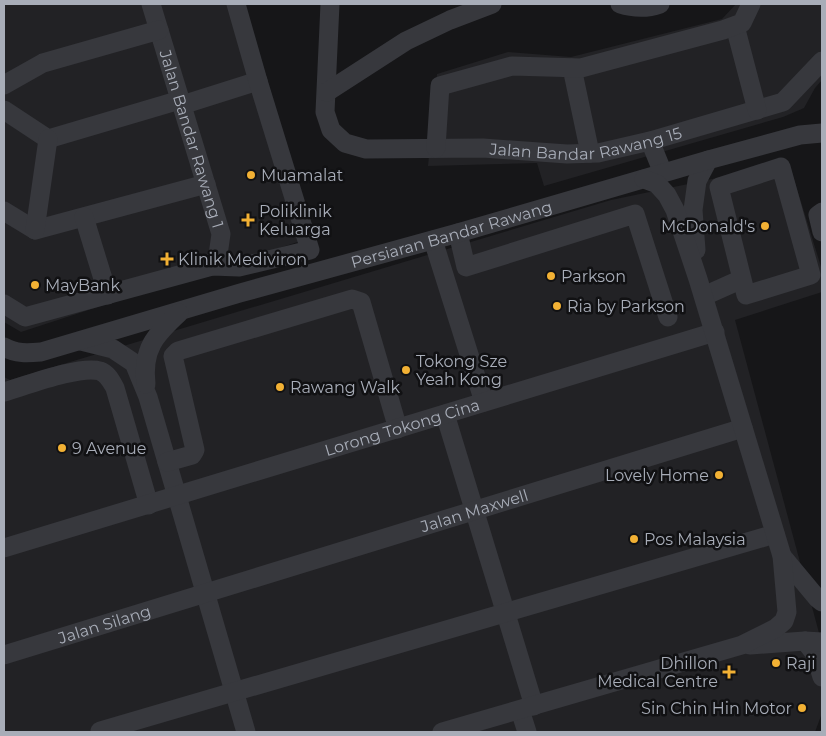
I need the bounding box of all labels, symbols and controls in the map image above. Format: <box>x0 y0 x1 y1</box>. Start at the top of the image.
street label: Jalan Bandar Rawang 1 <box>156 47 228 230</box>
street label: Jalan Bandar Rawang 15 <box>488 123 684 164</box>
place label: Muamalat <box>261 166 344 185</box>
marker: Muamalat <box>245 169 257 181</box>
street label: Persiaran Bandar Rawang <box>349 197 554 272</box>
place label: Poliklinik Keluarga <box>259 202 332 239</box>
marker: Poliklinik Keluarga <box>241 213 255 227</box>
place label: McDonald's <box>661 217 755 236</box>
marker: McDonald's <box>759 220 771 232</box>
place label: Klinik Mediviron <box>178 250 307 269</box>
marker: Klinik Mediviron <box>160 252 174 266</box>
place label: Parkson <box>561 267 626 286</box>
marker: Parkson <box>545 270 557 282</box>
place label: MayBank <box>45 276 120 295</box>
marker: MayBank <box>29 279 41 291</box>
place label: Ria by Parkson <box>567 297 685 316</box>
marker: Ria by Parkson <box>551 300 563 312</box>
place label: Tokong Sze Yeah Kong <box>416 352 507 389</box>
marker: Tokong Sze Yeah Kong <box>400 364 412 376</box>
place label: Rawang Walk <box>290 378 401 397</box>
marker: Rawang Walk <box>274 381 286 393</box>
street label: Lorong Tokong Cina <box>322 395 482 460</box>
place label: 9 Avenue <box>72 439 146 458</box>
marker: 9 Avenue <box>56 442 68 454</box>
place label: Lovely Home <box>605 466 709 485</box>
marker: Lovely Home <box>713 469 725 481</box>
street label: Jalan Maxwell <box>417 485 530 536</box>
place label: Pos Malaysia <box>644 530 746 549</box>
marker: Pos Malaysia <box>628 533 640 545</box>
street label: Jalan Silang <box>55 601 153 648</box>
place label: Dhillon Medical Centre <box>597 654 718 691</box>
place label: Raji <box>786 654 816 673</box>
marker: Raji <box>770 657 782 669</box>
marker: Dhillon Medical Centre <box>722 665 736 679</box>
place label: Sin Chin Hin Motor <box>641 699 792 718</box>
marker: Sin Chin Hin Motor <box>796 702 808 714</box>

